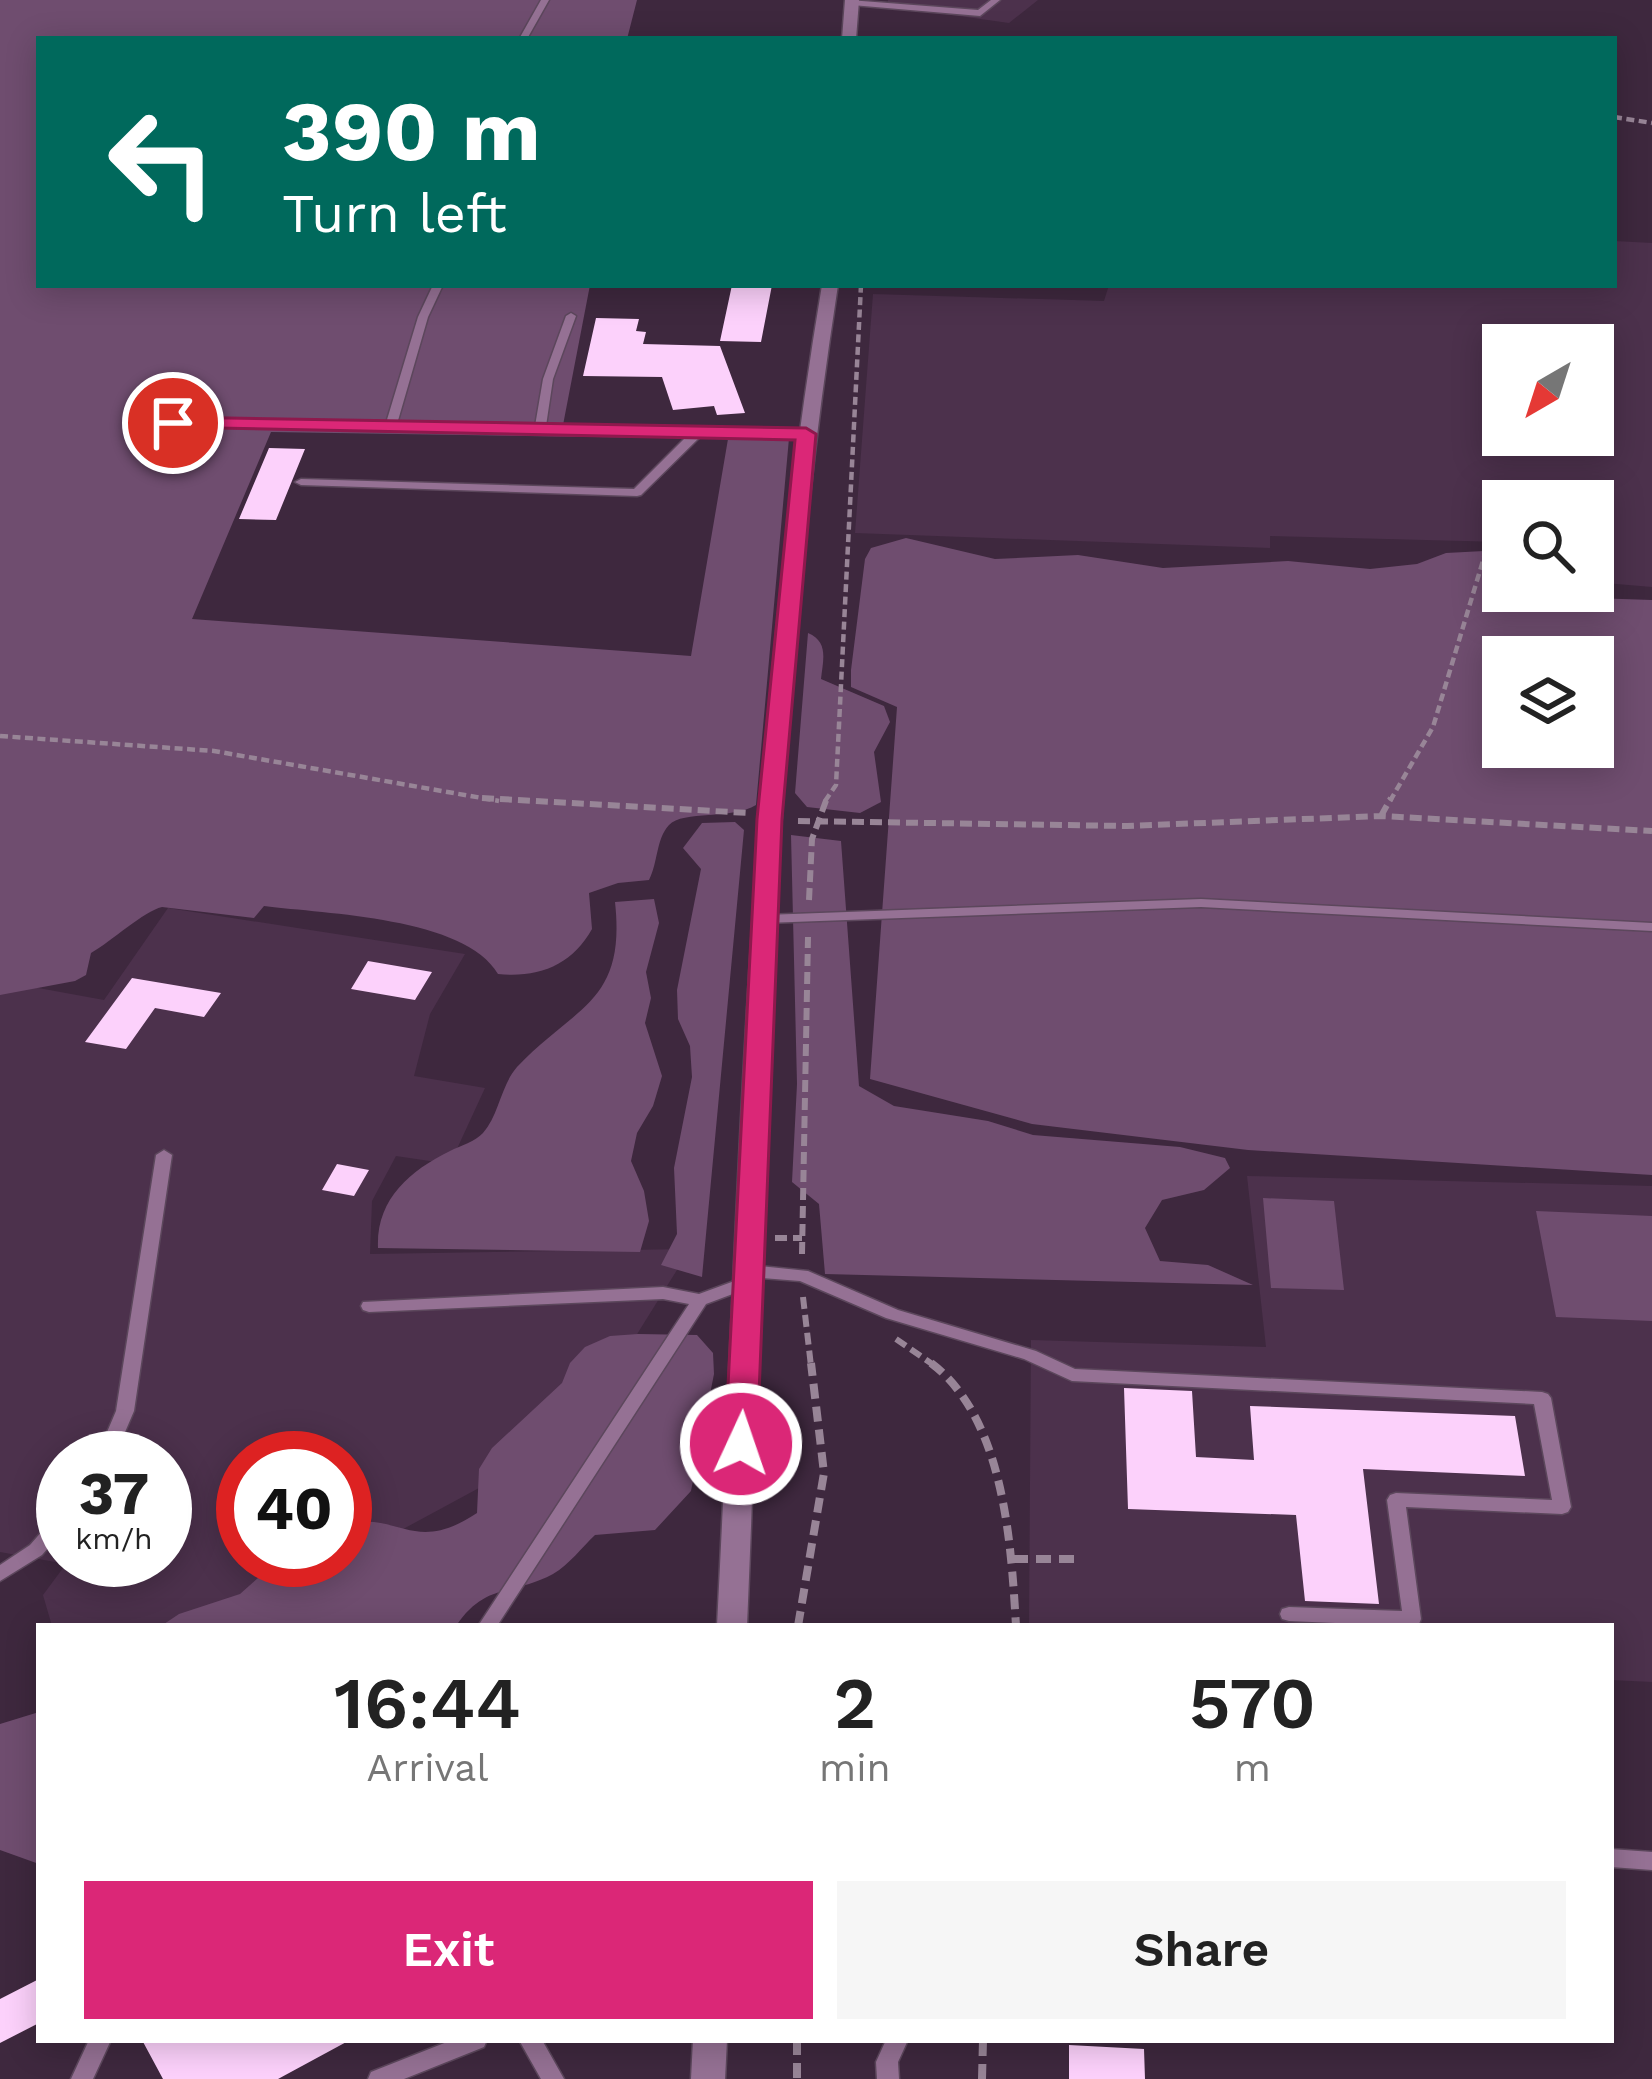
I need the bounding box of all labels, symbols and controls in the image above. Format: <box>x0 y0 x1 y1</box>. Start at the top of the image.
text: 390 m <box>282 82 541 180</box>
icon: left <box>84 84 240 240</box>
text: Turn left <box>282 182 507 245</box>
north arrow <box>1482 324 1614 456</box>
map controls <box>1482 324 1614 768</box>
pin <box>122 372 224 474</box>
icon: arrive <box>140 390 206 456</box>
button: search <box>1482 480 1614 612</box>
button: layers <box>1482 636 1614 768</box>
position arrow <box>678 1381 804 1507</box>
speed limit sign: 40 <box>216 1431 372 1587</box>
text: 37 <box>79 1458 149 1529</box>
text: km/h <box>75 1521 153 1556</box>
text: 16:44 <box>334 1661 521 1745</box>
text: 2 <box>834 1661 876 1745</box>
text: 570 <box>1189 1661 1316 1745</box>
text: Arrival <box>367 1745 488 1790</box>
text: min <box>819 1745 891 1790</box>
text: m <box>1234 1745 1271 1790</box>
button: Exit <box>84 1881 813 2019</box>
button: Share <box>837 1881 1566 2019</box>

